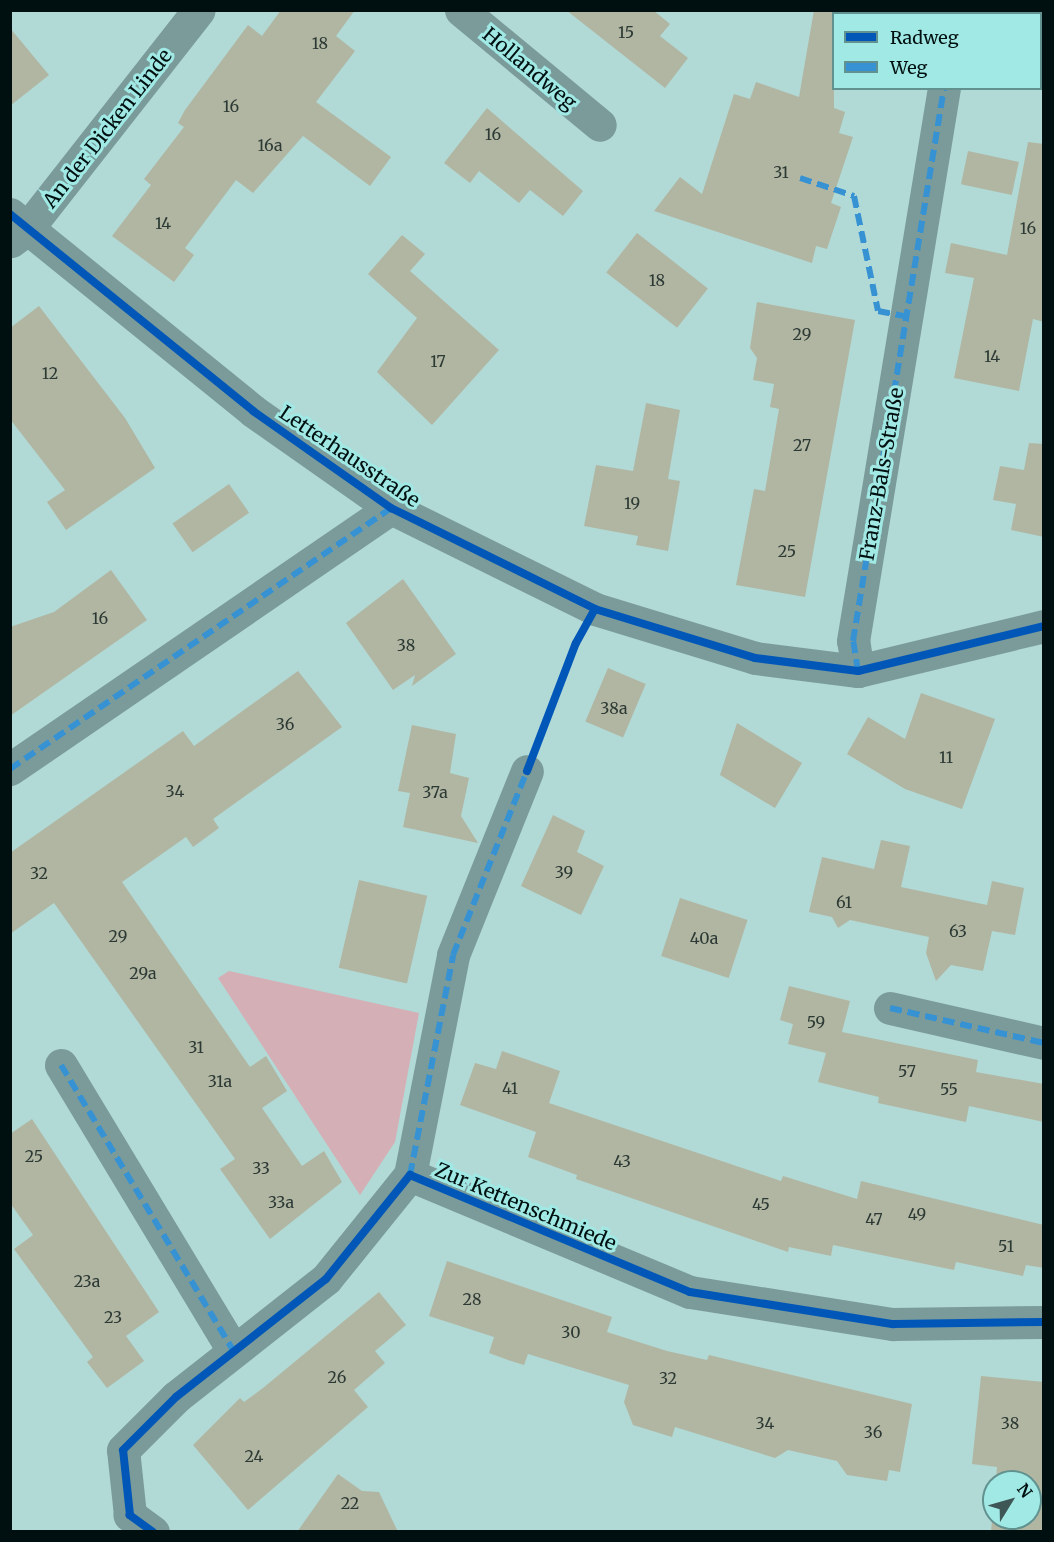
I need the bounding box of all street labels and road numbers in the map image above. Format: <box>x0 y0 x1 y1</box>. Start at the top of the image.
street label: Hollandweg <box>478 22 582 114</box>
street label: An der Dicken Linde <box>38 44 176 212</box>
street label: Franz-Bals-Straße <box>854 386 908 562</box>
street label: Letterhausstraße <box>275 400 425 512</box>
street label: Zur Kettenschmiede <box>432 1157 620 1255</box>

